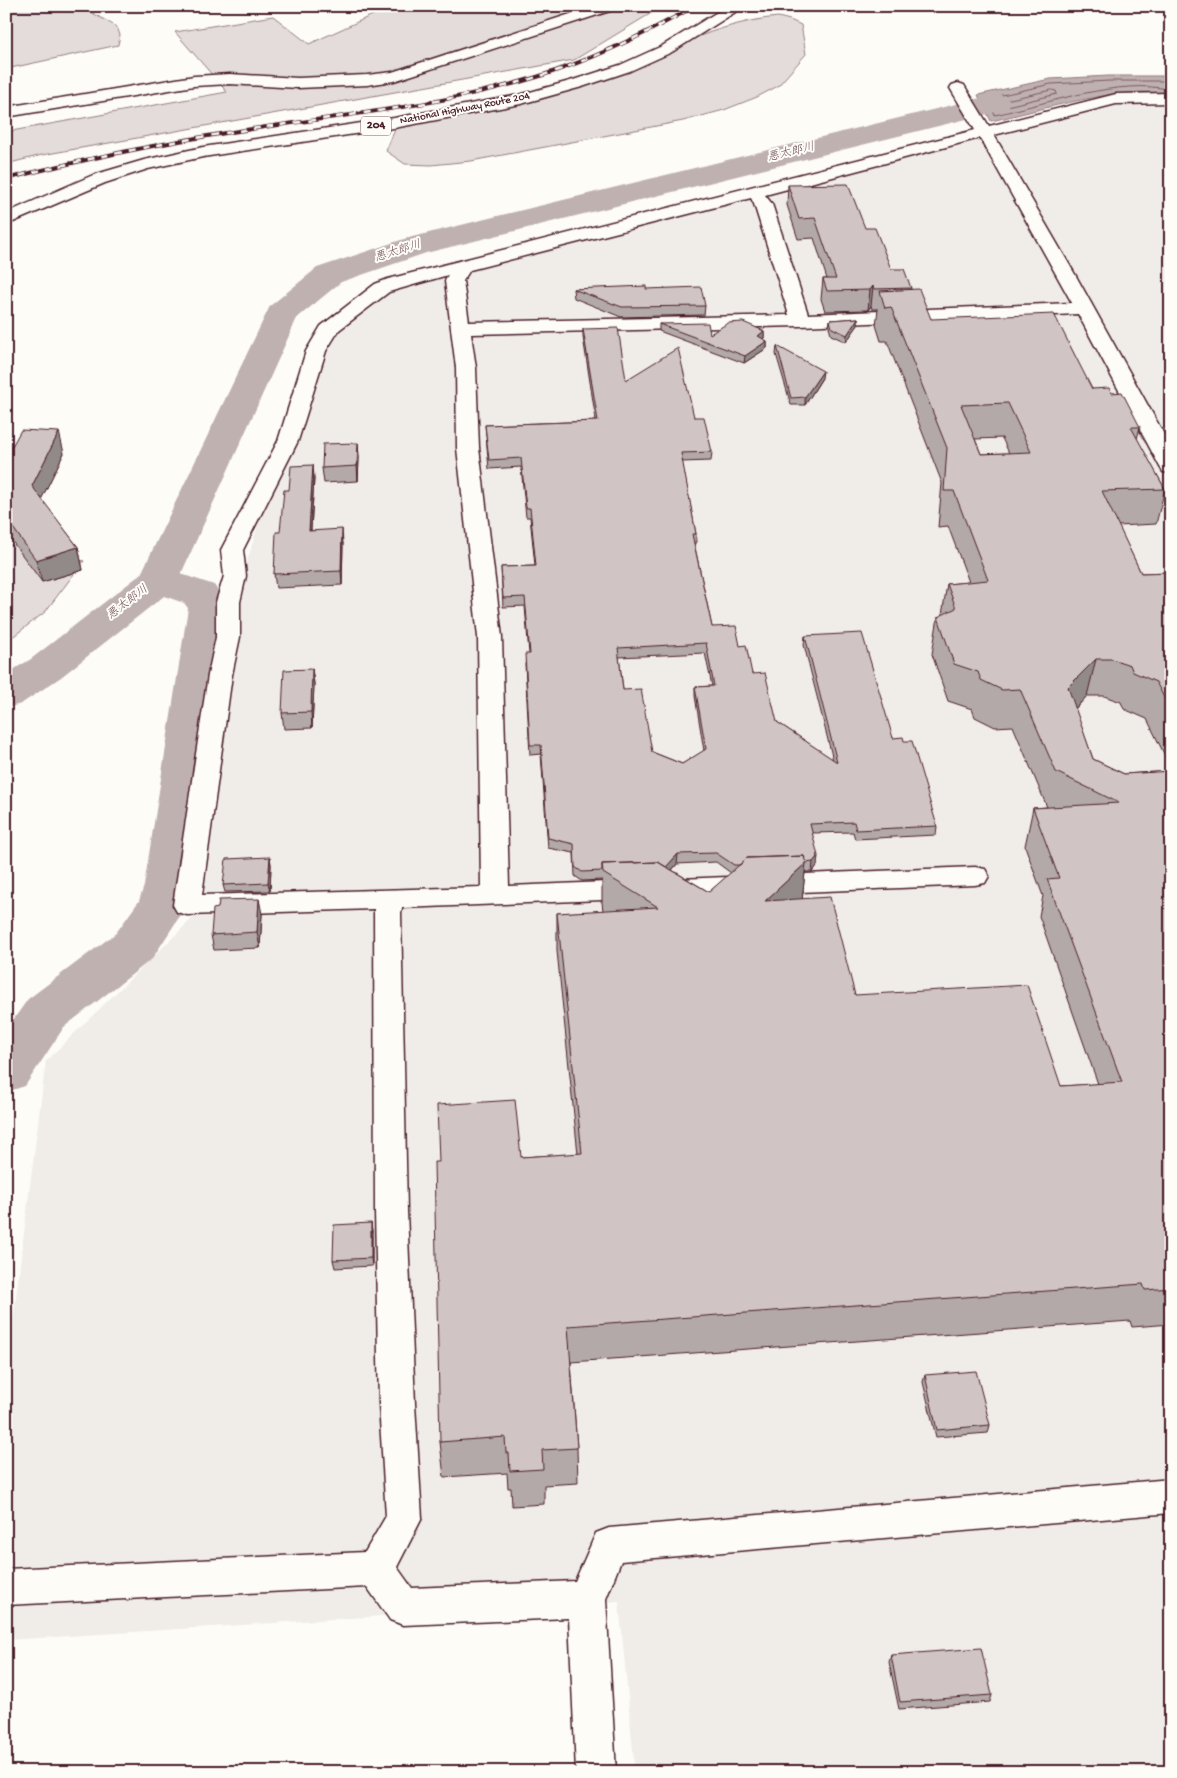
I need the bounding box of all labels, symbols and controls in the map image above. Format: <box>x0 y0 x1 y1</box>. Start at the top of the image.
street label: National Highway Route 204 <box>399 90 532 127</box>
road number: 204 <box>361 116 391 136</box>
water label: 悪太郎川 <box>766 139 816 166</box>
water label: 悪太郎川 <box>373 237 423 266</box>
water label: 悪太郎川 <box>104 582 151 623</box>

